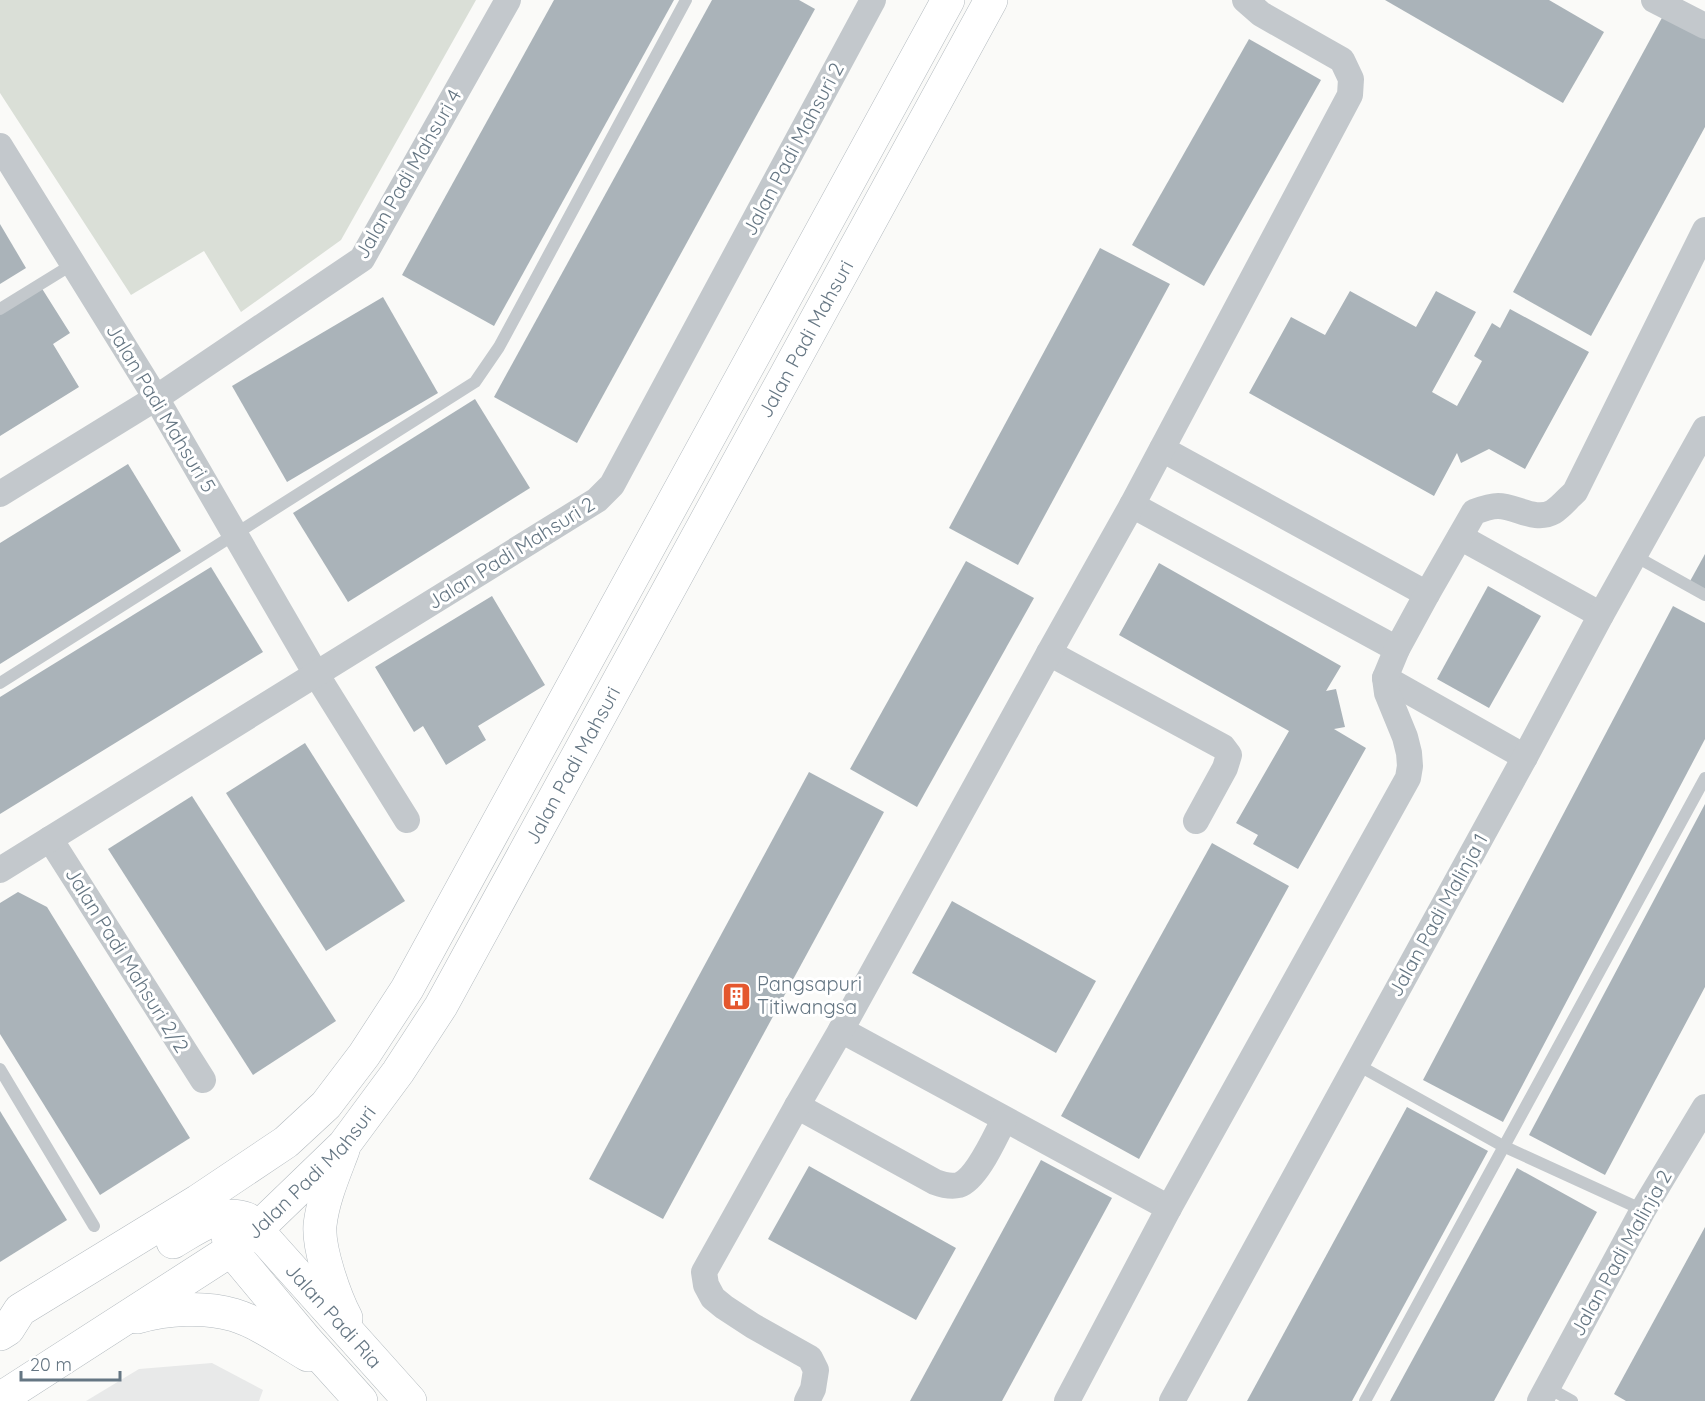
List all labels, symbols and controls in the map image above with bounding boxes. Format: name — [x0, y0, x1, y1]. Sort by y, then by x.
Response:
street label: Jalan Padi Mahsuri 2 — [736, 58, 849, 240]
street label: Jalan Padi Mahsuri 4 — [349, 84, 466, 263]
street label: Jalan Padi Mahsuri — [752, 256, 858, 422]
street label: Jalan Padi Mahsuri 5 — [101, 319, 222, 497]
street label: Jalan Padi Mahsuri 2 — [423, 491, 599, 614]
street label: Jalan Padi Mahsuri — [519, 682, 625, 848]
street label: Jalan Padi Malinja 1 — [1382, 829, 1493, 1001]
street label: Jalan Padi Mahsuri 2/2 — [60, 862, 195, 1057]
place label: Pangsapuri Titiwangsa — [757, 971, 862, 1019]
building icon: Pangsapuri Titiwangsa — [720, 980, 752, 1012]
street label: Jalan Padi Mahsuri — [242, 1100, 381, 1244]
street label: Jalan Padi Malinja 2 — [1564, 1165, 1677, 1340]
street label: Jalan Padi Ria — [280, 1257, 387, 1373]
scale bar — [21, 1344, 120, 1382]
text: 20 m — [30, 1353, 72, 1376]

